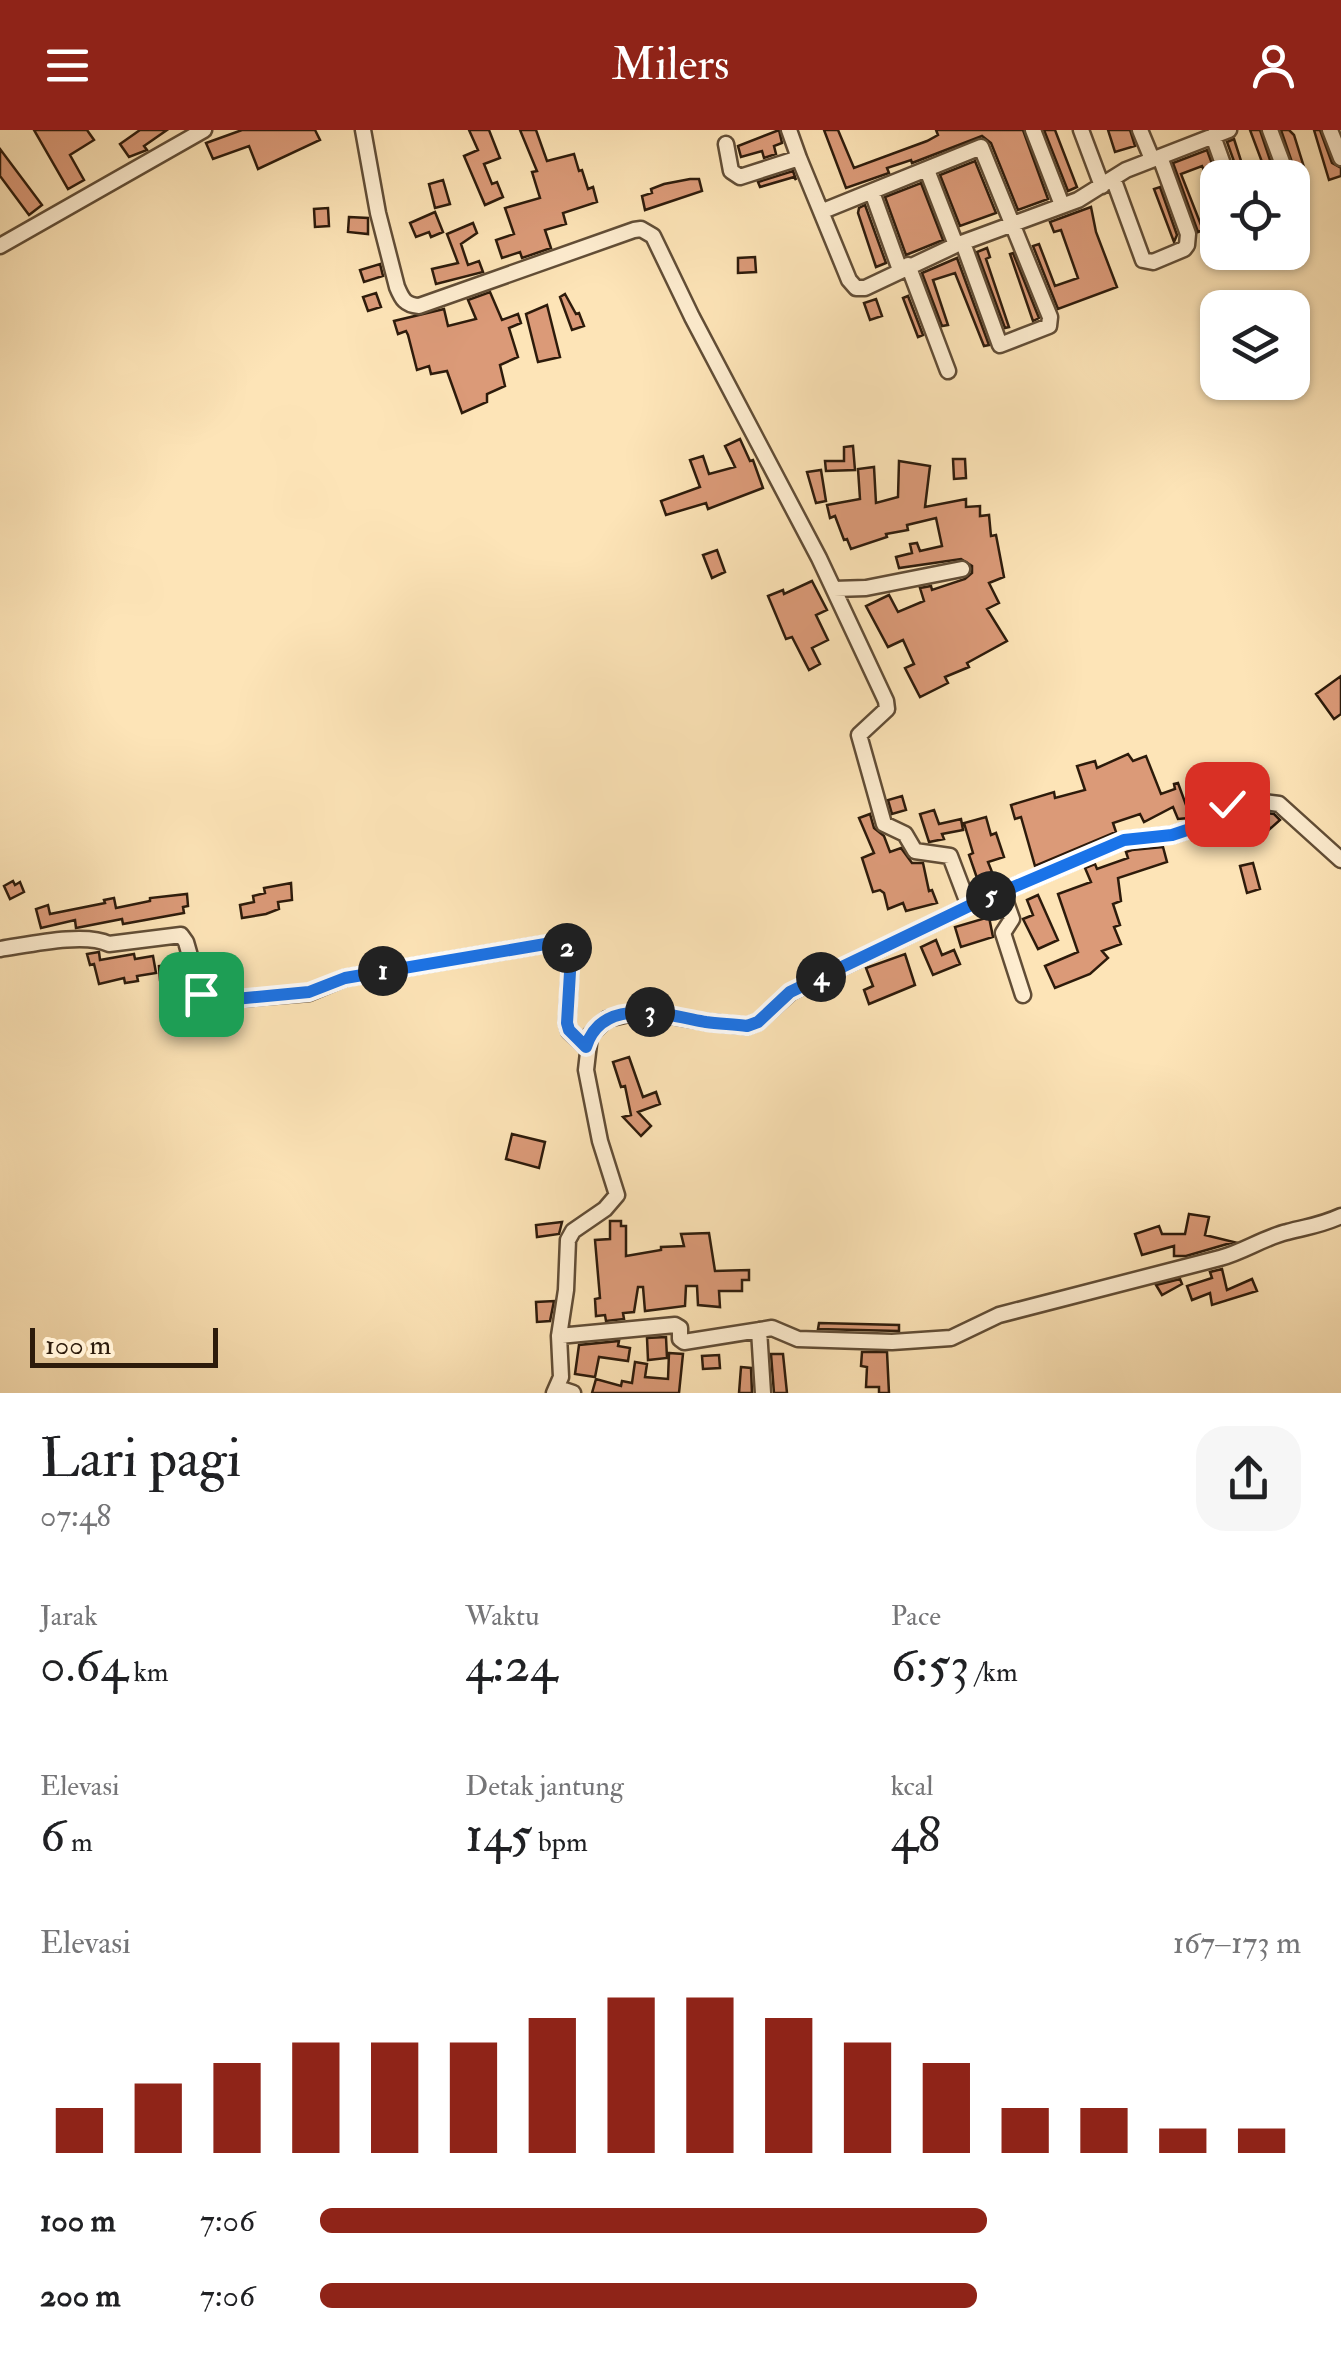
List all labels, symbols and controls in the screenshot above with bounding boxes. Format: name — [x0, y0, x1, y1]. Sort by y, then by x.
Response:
text: Milers — [612, 37, 729, 93]
icon: menu — [40, 38, 95, 93]
icon: person — [1246, 38, 1301, 93]
map controls — [1200, 160, 1310, 400]
button: locate — [1200, 160, 1310, 270]
button: layers — [1200, 290, 1310, 400]
pin — [1185, 762, 1270, 847]
icon: check — [1200, 777, 1255, 832]
pin: 5 — [966, 871, 1016, 921]
text: 5 — [985, 878, 997, 913]
pin: 2 — [542, 923, 592, 973]
text: 2 — [560, 930, 574, 965]
pin: 1 — [358, 946, 408, 996]
pin — [159, 952, 244, 1037]
pin: 4 — [796, 952, 846, 1002]
text: 1 — [378, 953, 388, 988]
text: 4 — [813, 959, 829, 994]
icon: arrive — [174, 967, 229, 1022]
pin: 3 — [625, 987, 675, 1037]
text: 3 — [645, 994, 655, 1029]
scale bar — [30, 1323, 218, 1368]
text: 100 m — [45, 1328, 111, 1363]
text: Lari pagi — [40, 1424, 241, 1493]
button: share — [1196, 1426, 1301, 1531]
text: 07:48 — [40, 1496, 111, 1536]
text: Jarak — [40, 1599, 98, 1634]
text: Waktu — [465, 1599, 540, 1634]
text: Pace — [891, 1599, 941, 1634]
text: 0.64 — [40, 1634, 128, 1697]
text: 4:24 — [465, 1634, 557, 1697]
text: 6:53 — [891, 1634, 969, 1697]
text: km — [128, 1655, 168, 1690]
text: /km — [969, 1655, 1018, 1690]
text: Elevasi — [40, 1769, 119, 1804]
text: Detak jantung — [465, 1769, 624, 1804]
text: kcal — [891, 1769, 934, 1804]
text: 6 — [40, 1804, 65, 1867]
text: 145 — [465, 1804, 532, 1867]
text: 48 — [891, 1804, 941, 1867]
text: m — [65, 1825, 93, 1860]
text: bpm — [532, 1825, 588, 1860]
text: Elevasi — [40, 1923, 131, 1963]
text: 167–173 m — [1173, 1923, 1301, 1963]
text: 100 m — [40, 2201, 116, 2241]
text: 7:06 — [200, 2201, 255, 2241]
text: 200 m — [40, 2276, 121, 2316]
text: 7:06 — [200, 2276, 255, 2316]

